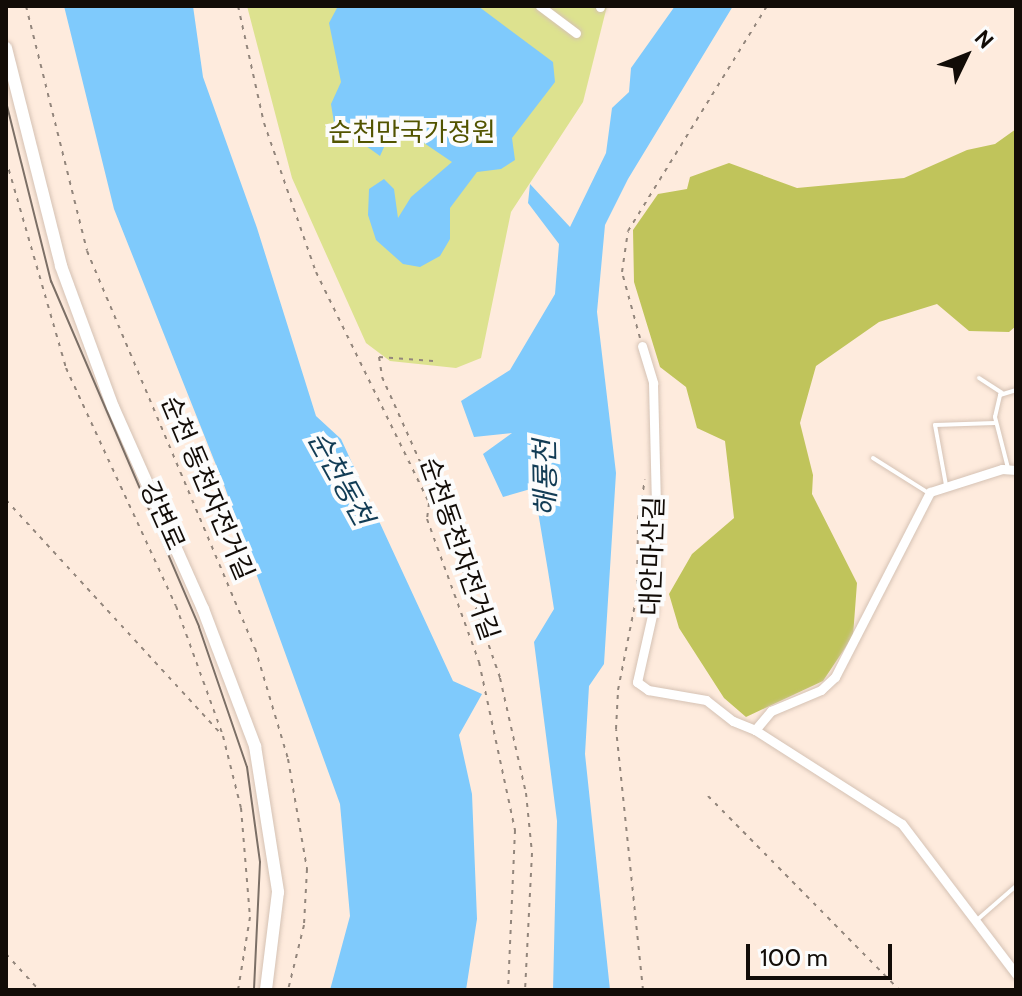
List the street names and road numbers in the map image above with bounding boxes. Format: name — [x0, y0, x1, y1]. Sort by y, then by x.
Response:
street label: 순천 동천자전거길 — [154, 391, 260, 585]
street label: 순천동천자전거길 — [413, 453, 505, 645]
street label: 강변로 — [133, 477, 191, 555]
street label: 대안마산길 — [635, 496, 671, 616]

